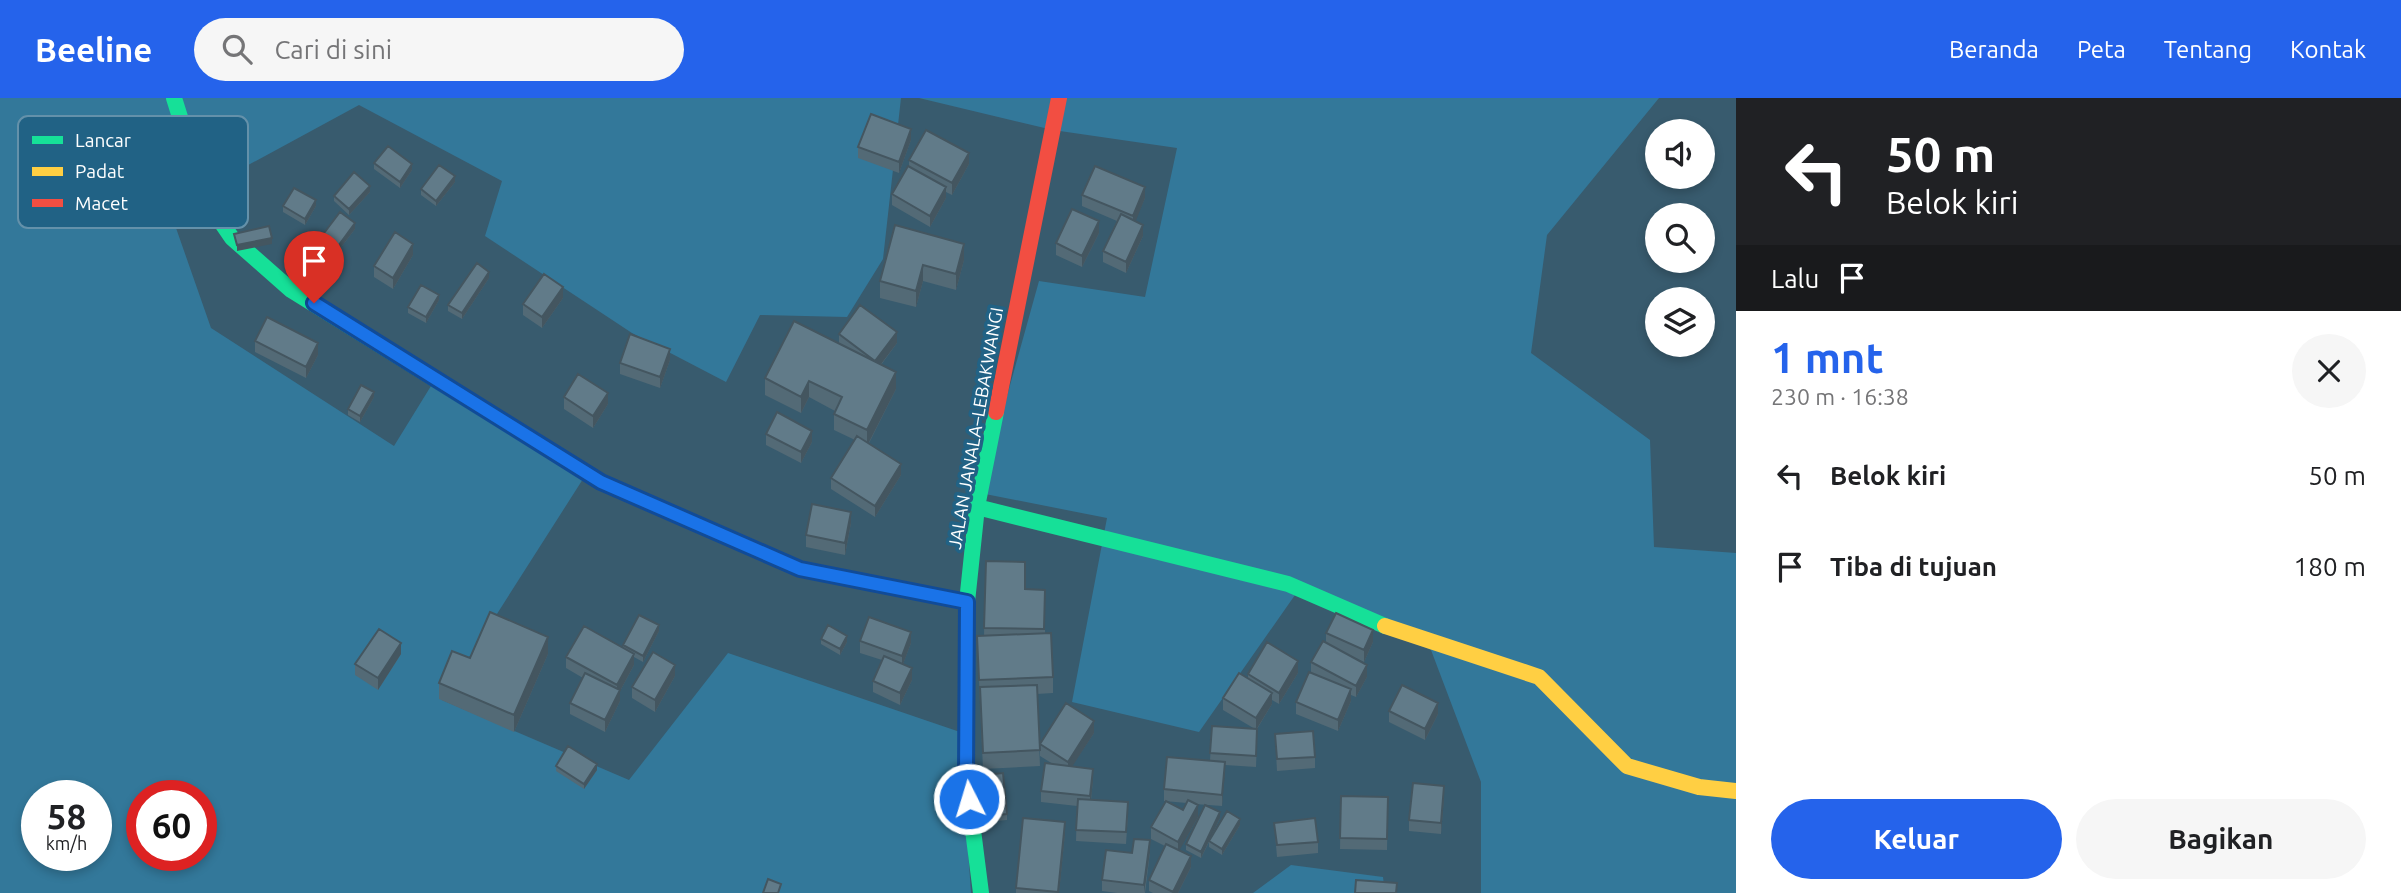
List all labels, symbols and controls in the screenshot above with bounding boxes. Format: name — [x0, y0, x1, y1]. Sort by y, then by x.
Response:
search box — [194, 18, 684, 81]
icon: search — [218, 30, 256, 68]
text: Beeline — [35, 31, 152, 68]
text: Cari di sini — [274, 35, 392, 64]
text: Beranda — [1949, 36, 2039, 63]
text: Peta — [2077, 36, 2126, 63]
text: Tentang — [2164, 36, 2252, 63]
text: Kontak — [2290, 36, 2366, 63]
legend — [18, 116, 248, 228]
map controls — [1645, 119, 1715, 357]
button: sound — [1645, 119, 1715, 189]
icon: left — [1771, 126, 1862, 217]
text: 50 m — [1886, 126, 1995, 181]
text: Lancar — [75, 129, 131, 151]
text: Padat — [75, 160, 125, 182]
text: Belok kiri — [1886, 184, 2018, 220]
text: Macet — [75, 192, 129, 214]
button: search — [1645, 203, 1715, 273]
pin — [284, 231, 344, 303]
icon: arrive — [295, 242, 333, 280]
icon: arrive — [1833, 259, 1871, 297]
text: Lalu — [1771, 264, 1819, 293]
button: layers — [1645, 287, 1715, 357]
street label: JALAN JANALA–LEBAKWANGI — [944, 305, 1006, 551]
text: 1 mnt — [1771, 334, 1884, 381]
button: close — [2292, 334, 2366, 408]
text: 230 m · 16:38 — [1771, 384, 1909, 409]
icon: left — [1771, 457, 1809, 495]
text: Belok kiri — [1830, 461, 1946, 490]
text: 50 m — [2308, 461, 2366, 490]
icon: arrive — [1771, 548, 1809, 586]
text: Tiba di tujuan — [1830, 552, 1997, 581]
text: 180 m — [2294, 552, 2366, 581]
position arrow — [932, 762, 1006, 836]
speed limit sign: 60 — [126, 780, 217, 871]
text: 58 — [47, 796, 86, 836]
button: Keluar — [1771, 799, 2062, 879]
button: Bagikan — [2076, 799, 2366, 879]
text: km/h — [46, 833, 87, 853]

